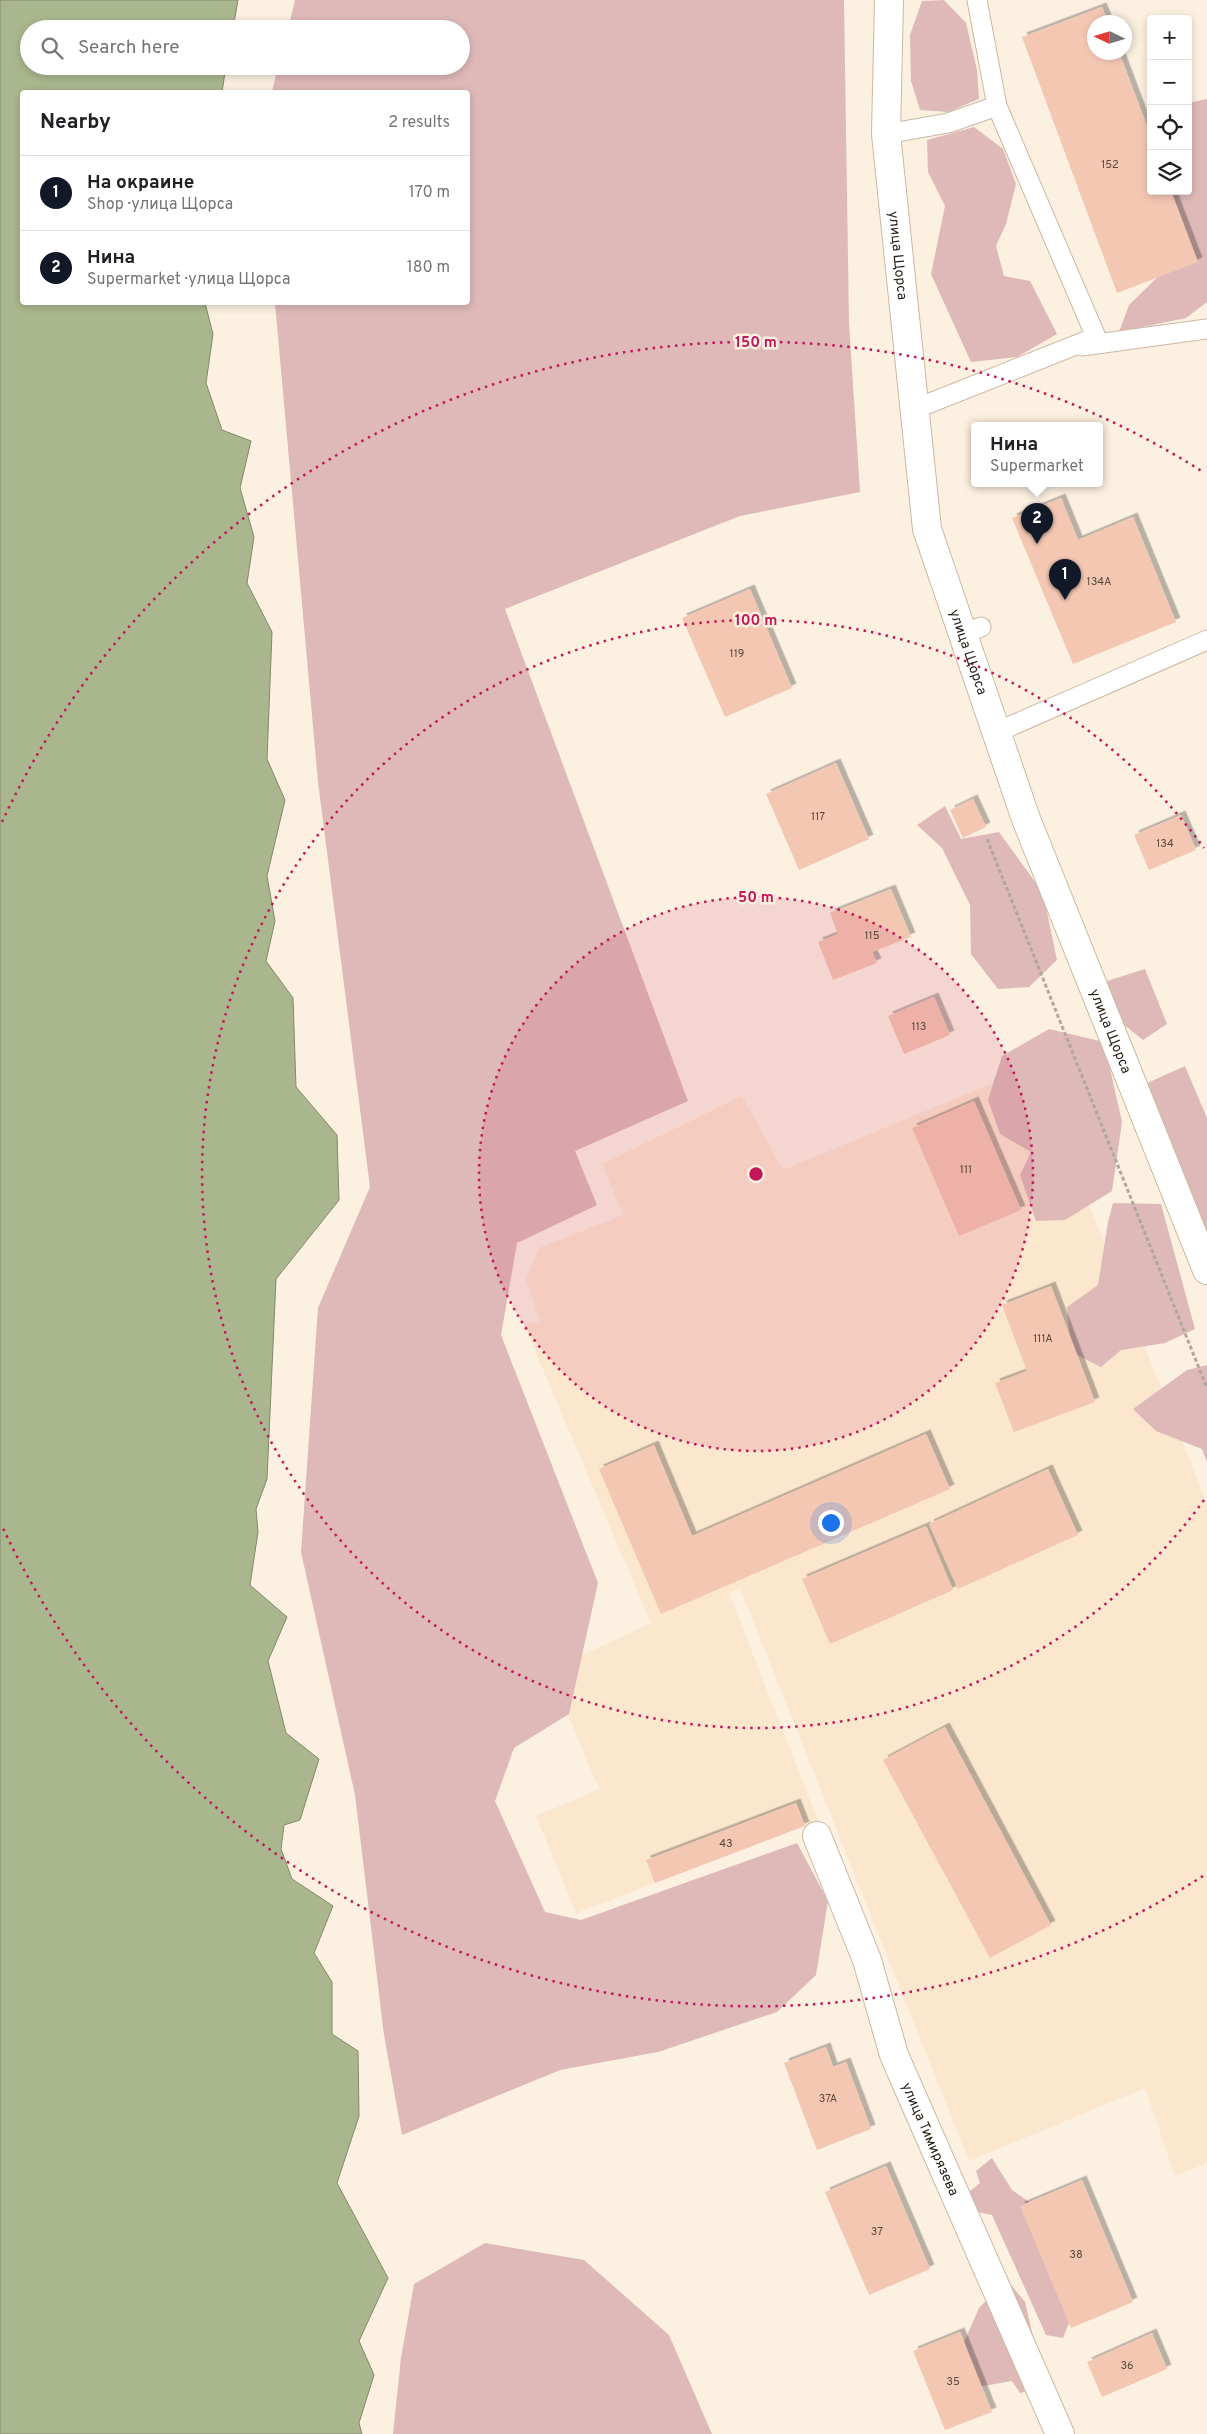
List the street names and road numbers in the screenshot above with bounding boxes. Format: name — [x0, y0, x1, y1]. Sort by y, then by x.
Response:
street label: улица Щорса — [884, 210, 910, 301]
street label: улица Щорса — [945, 607, 990, 697]
street label: улица Щорса — [1085, 987, 1134, 1076]
street label: улица Тимирязева — [897, 2080, 962, 2199]

